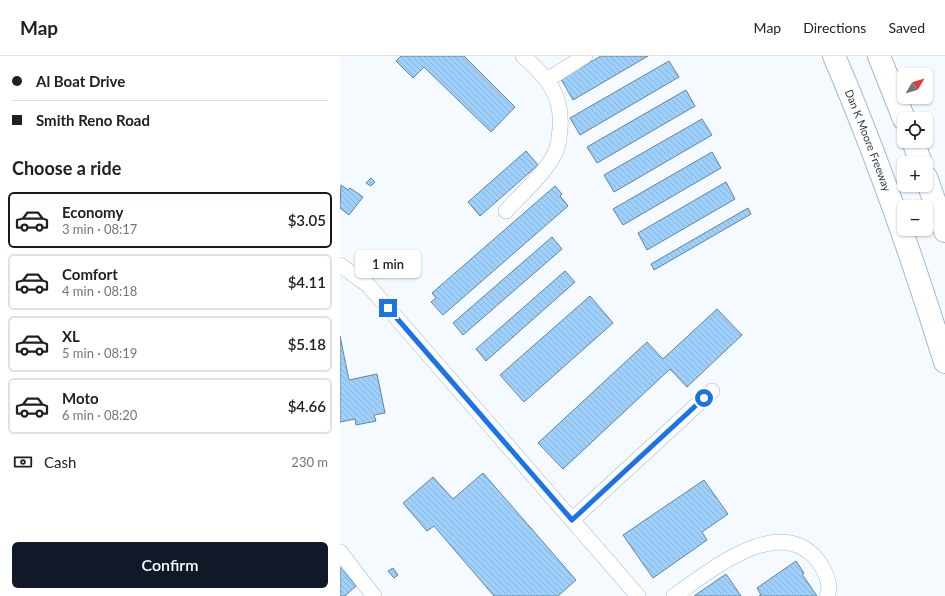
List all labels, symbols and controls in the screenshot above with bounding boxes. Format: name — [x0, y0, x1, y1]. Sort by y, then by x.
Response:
text: Map — [20, 16, 58, 39]
text: Map — [754, 19, 781, 36]
text: Directions — [803, 19, 866, 36]
text: Saved — [888, 19, 925, 36]
north arrow — [897, 68, 933, 104]
map controls — [897, 68, 933, 236]
text: Al Boat Drive — [36, 72, 125, 90]
street label: Dan K Moore Freeway — [843, 87, 894, 193]
text: Smith Reno Road — [36, 111, 150, 129]
button: locate — [897, 112, 933, 148]
button: + — [897, 156, 933, 192]
text: Choose a ride — [12, 157, 121, 179]
button: − — [897, 200, 933, 236]
icon: car — [14, 202, 50, 238]
text: Economy — [62, 203, 123, 221]
text: $3.05 — [288, 211, 326, 229]
text: 3 min · 08:17 — [62, 221, 137, 237]
callout: 1 min — [355, 250, 421, 278]
text: 1 min — [372, 256, 404, 272]
icon: car — [14, 264, 50, 300]
text: Comfort — [62, 265, 118, 283]
text: $4.11 — [288, 273, 326, 291]
text: 4 min · 08:18 — [62, 283, 137, 299]
route end — [379, 299, 397, 317]
icon: car — [14, 326, 50, 362]
text: XL — [62, 327, 80, 345]
text: $5.18 — [288, 335, 326, 353]
text: 5 min · 08:19 — [62, 345, 137, 361]
icon: car — [14, 388, 50, 424]
text: Moto — [62, 389, 99, 407]
route start — [695, 389, 713, 407]
text: $4.66 — [288, 397, 326, 415]
text: 6 min · 08:20 — [62, 407, 137, 423]
icon: cash — [12, 451, 34, 473]
text: Cash — [44, 453, 76, 471]
text: 230 m — [291, 454, 328, 470]
button: Confirm — [12, 542, 328, 588]

